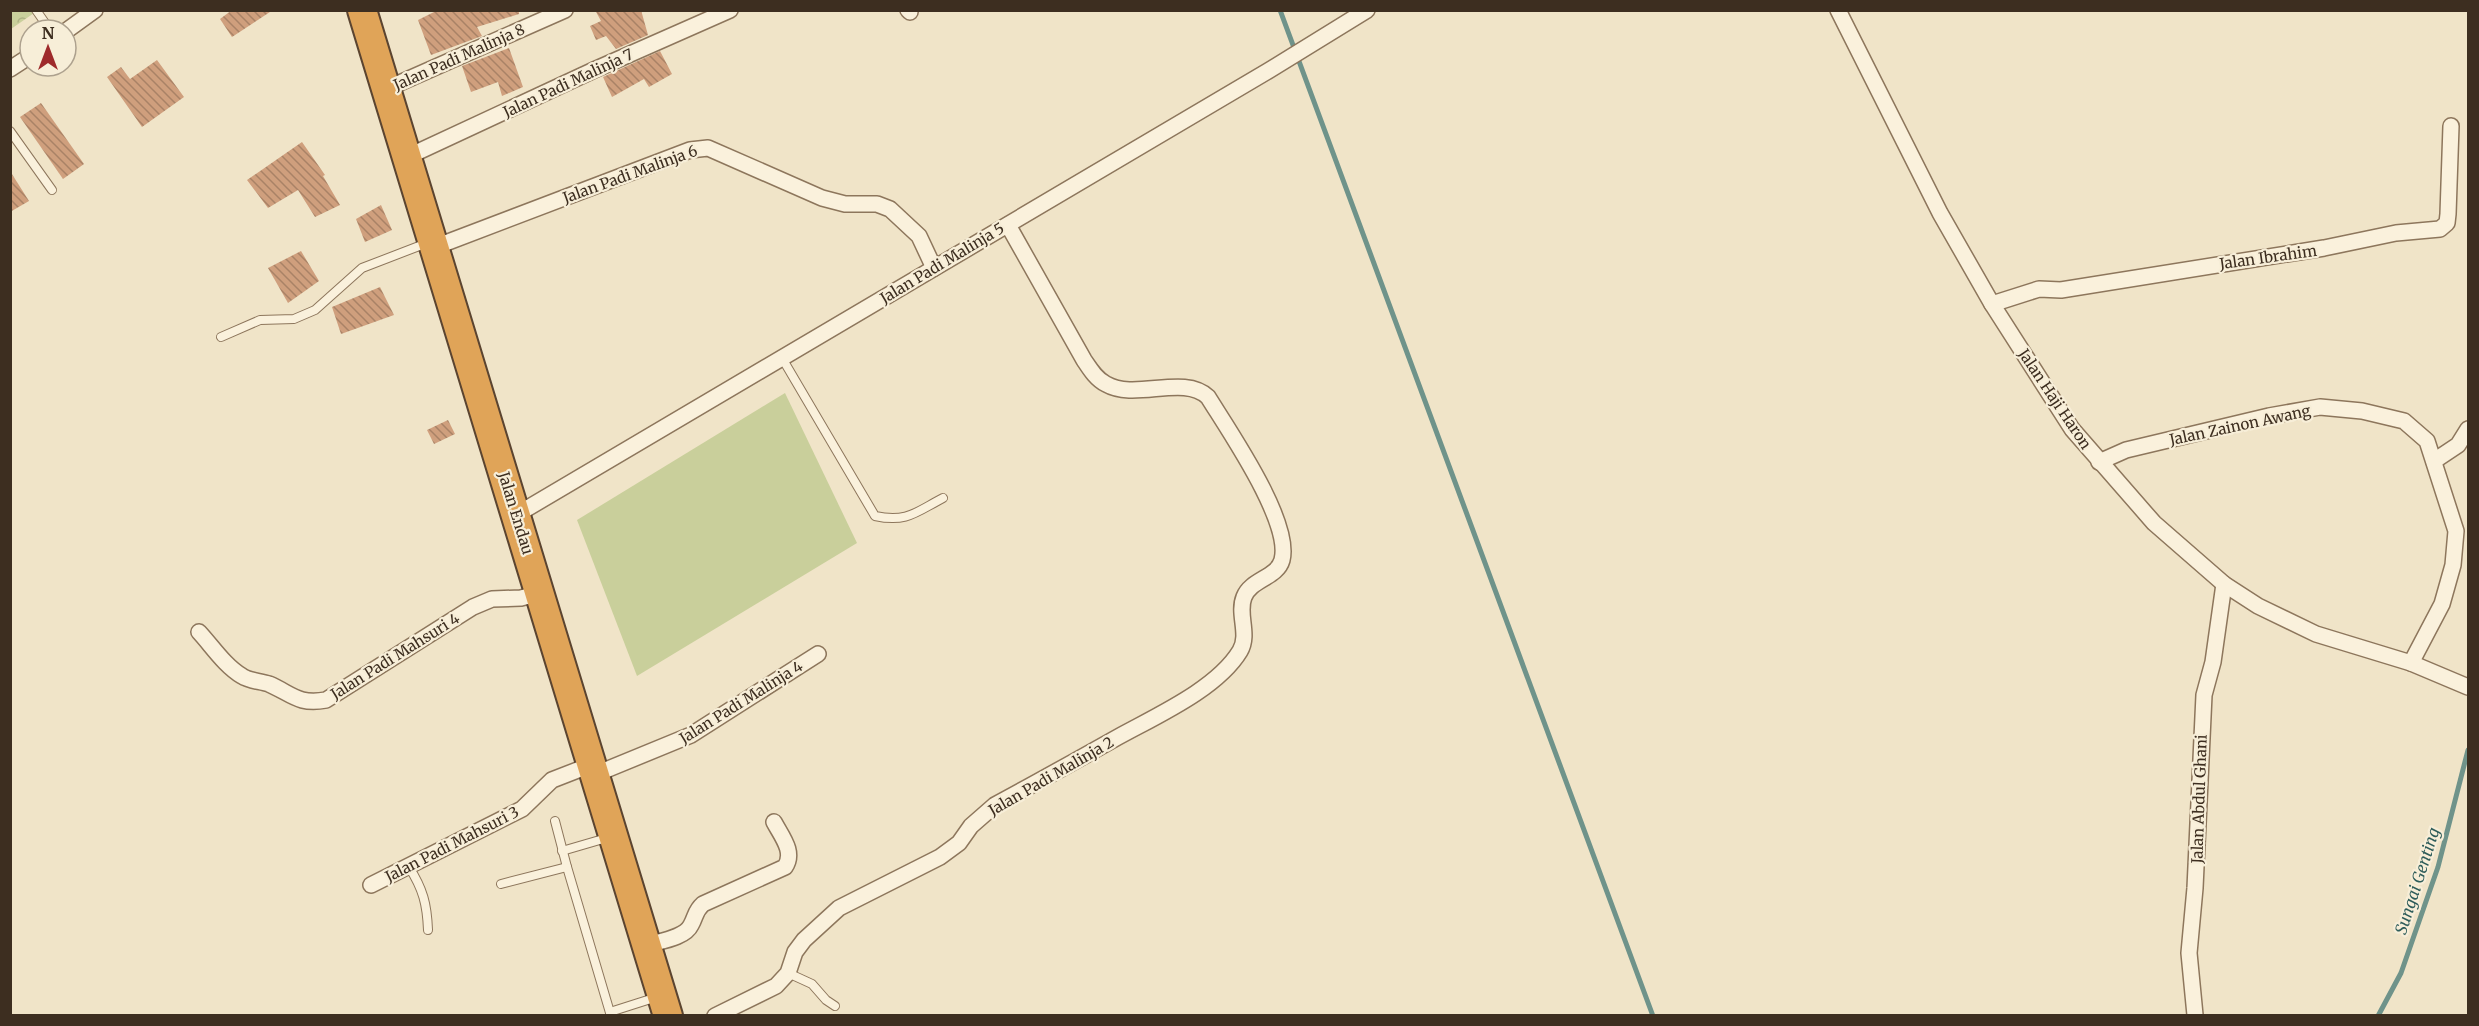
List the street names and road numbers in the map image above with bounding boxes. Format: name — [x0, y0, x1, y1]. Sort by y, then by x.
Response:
street label: Jalan Padi Malinja 8 — [390, 19, 528, 95]
street label: Jalan Padi Malinja 7 — [499, 44, 636, 122]
street label: Jalan Padi Malinja 6 — [559, 141, 700, 208]
street label: Jalan Padi Malinja 5 — [876, 218, 1008, 308]
street label: Jalan Ibrahim — [2217, 241, 2318, 273]
street label: Jalan Haji Haron — [2014, 344, 2096, 453]
street label: Jalan Zainon Awang — [2167, 401, 2312, 449]
street label: Jalan Endau — [494, 468, 538, 557]
street label: Jalan Padi Mahsuri 4 — [326, 609, 463, 704]
street label: Jalan Padi Malinja 4 — [675, 656, 806, 748]
street label: Jalan Padi Malinja 2 — [984, 732, 1117, 820]
street label: Jalan Abdul Ghani — [2187, 734, 2211, 865]
street label: Jalan Padi Mahsuri 3 — [381, 802, 522, 886]

